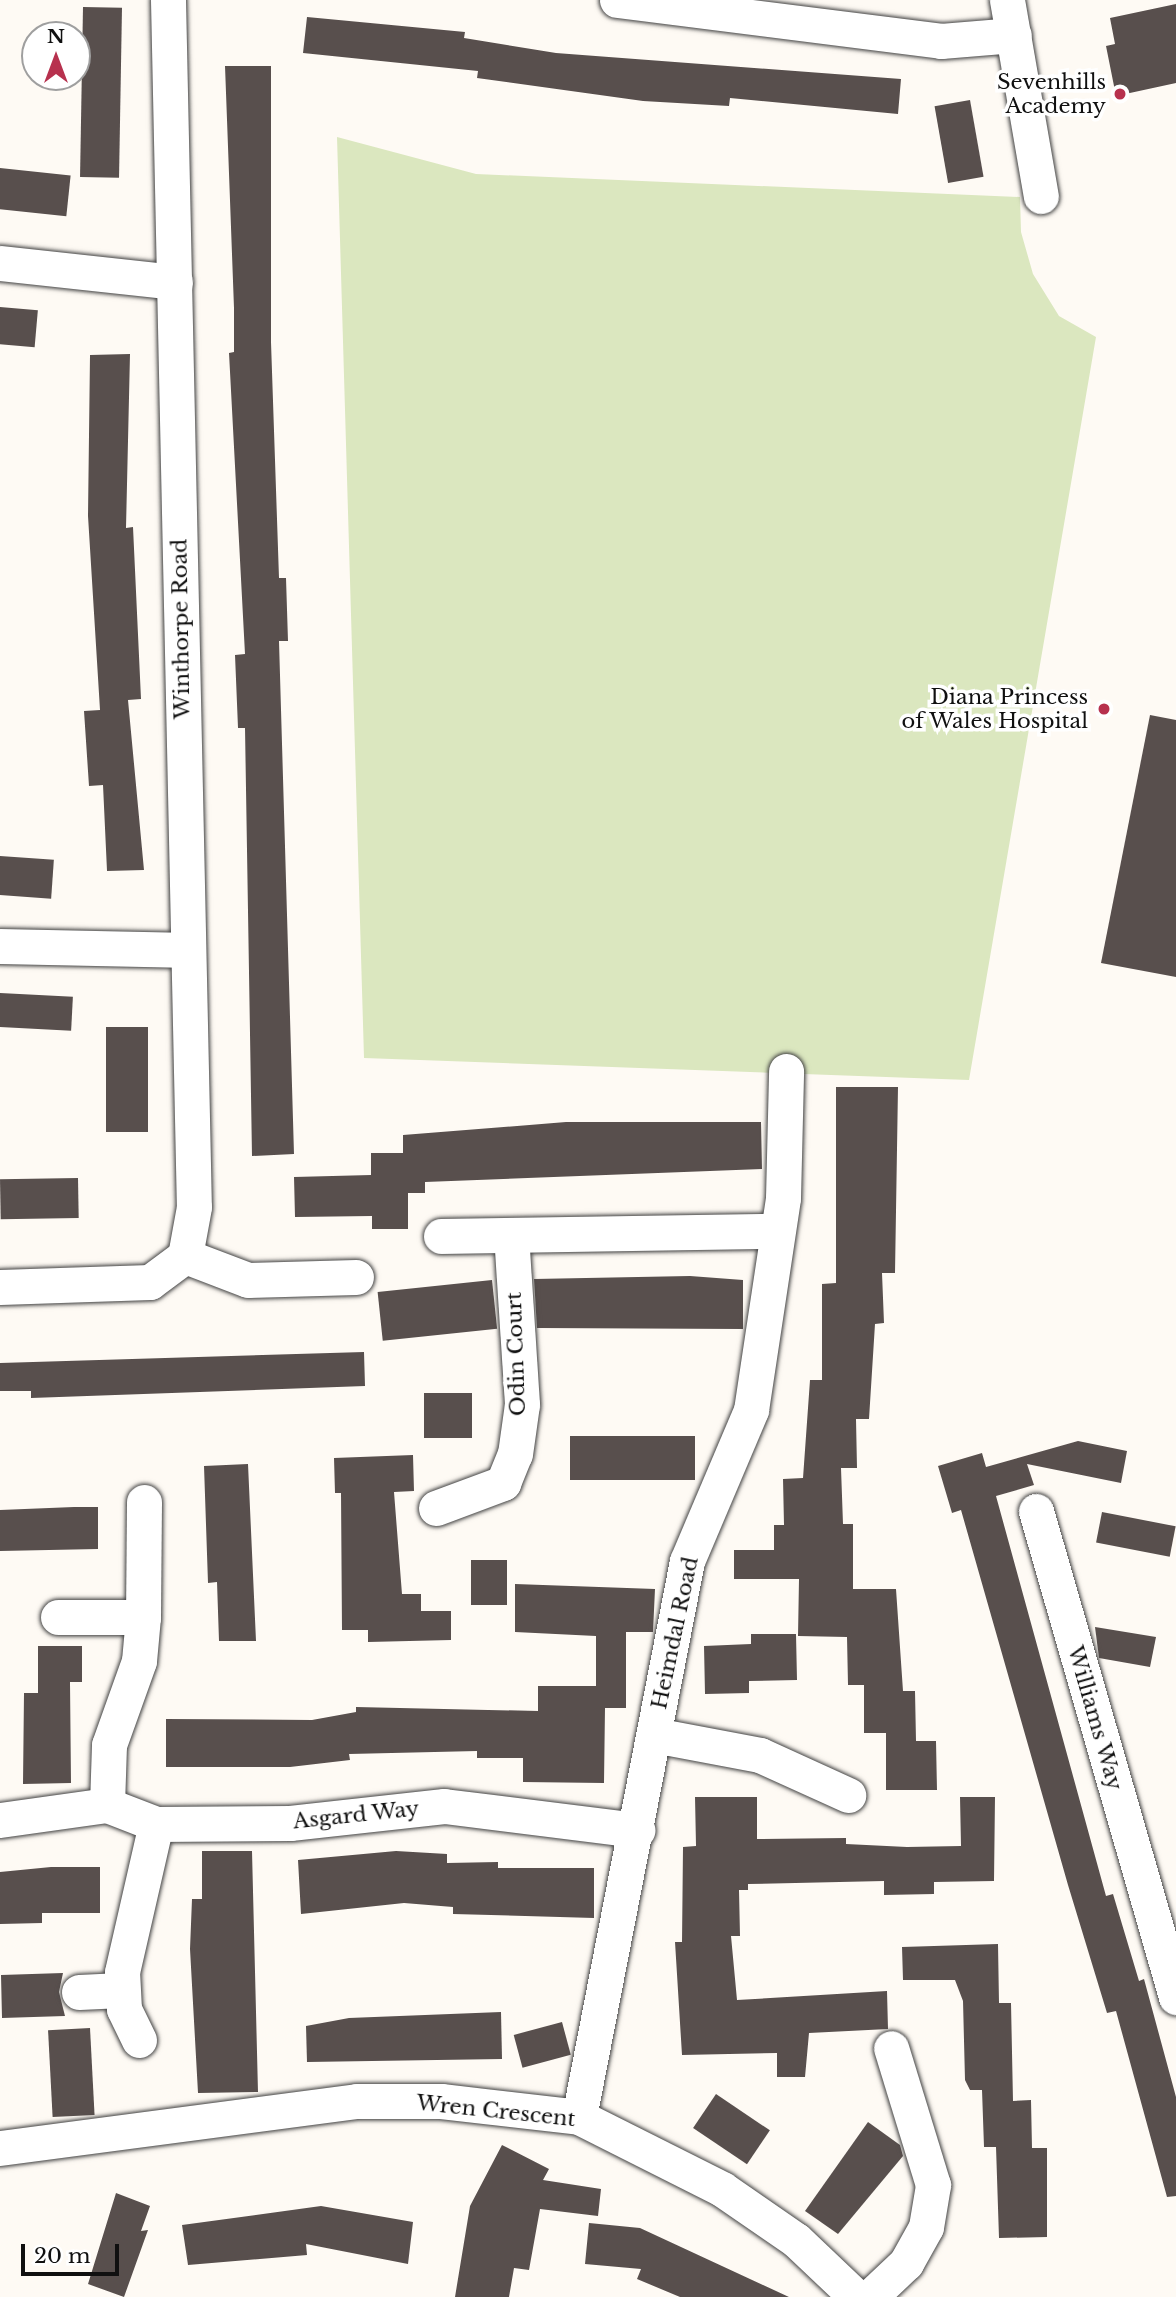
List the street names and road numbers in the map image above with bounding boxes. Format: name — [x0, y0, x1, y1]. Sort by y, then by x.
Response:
street label: Winthorpe Road — [167, 539, 195, 719]
street label: Odin Court — [501, 1291, 531, 1417]
street label: Heimdal Road — [647, 1554, 703, 1712]
street label: Williams Way — [1062, 1643, 1128, 1793]
street label: Asgard Way — [291, 1796, 421, 1834]
street label: Wren Crescent — [415, 2090, 577, 2132]

